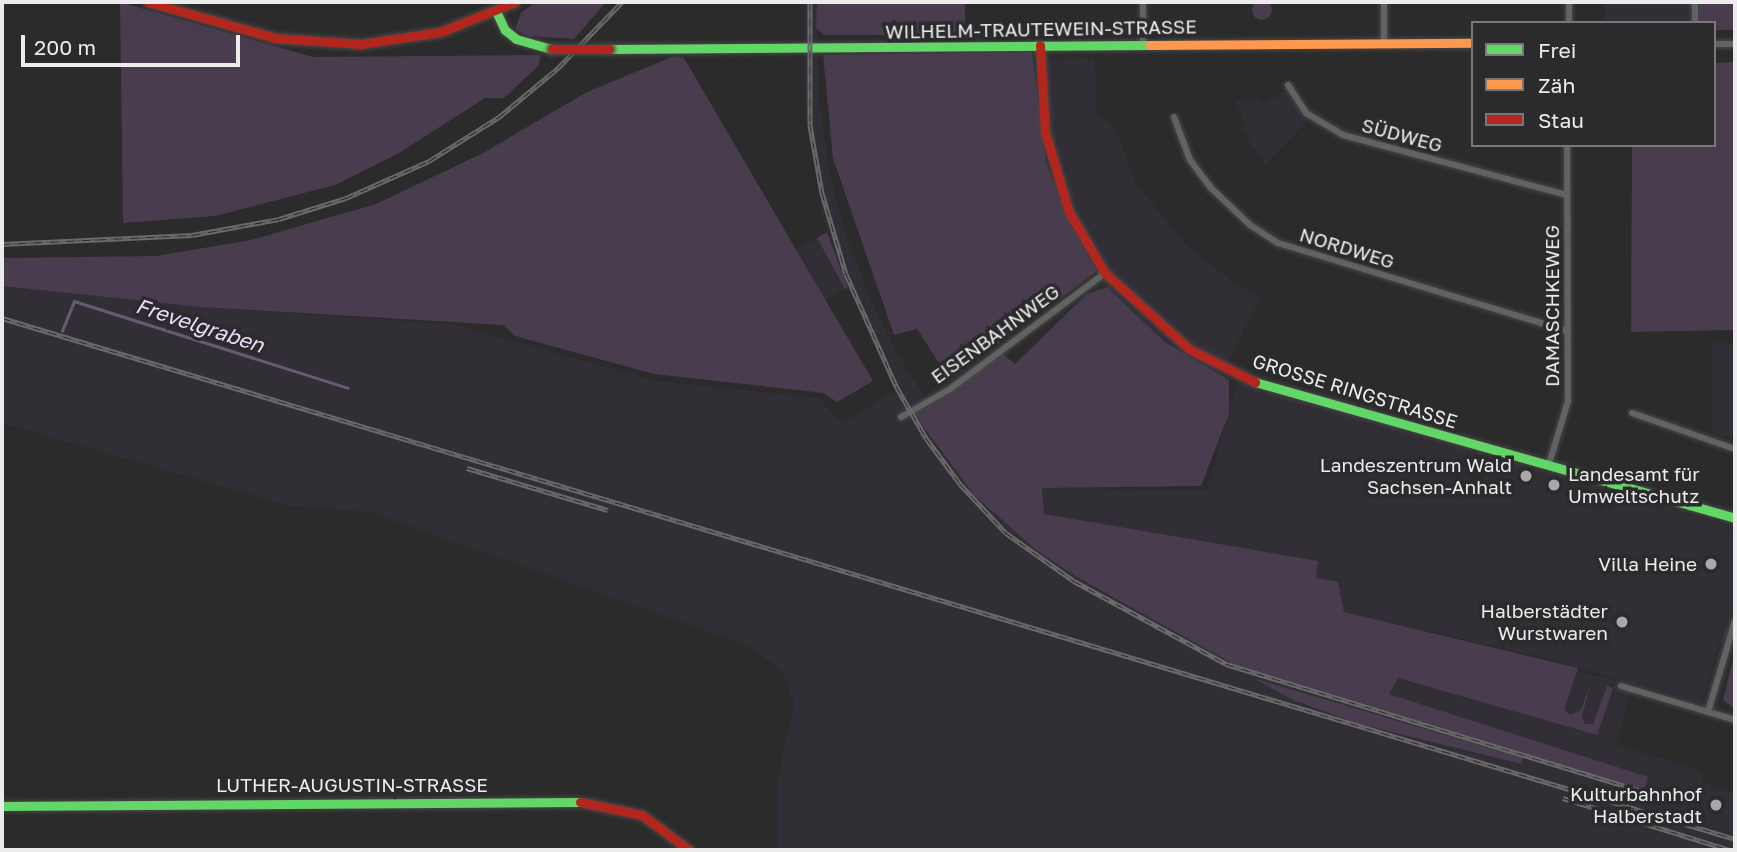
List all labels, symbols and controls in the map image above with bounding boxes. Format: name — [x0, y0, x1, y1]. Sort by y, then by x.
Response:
street label: WILHELM-TRAUTEWEIN-STRASSE — [885, 15, 1197, 43]
scale bar — [24, 21, 243, 65]
legend — [1471, 21, 1716, 147]
text: 200 m — [34, 34, 96, 60]
text: Frei — [1538, 37, 1576, 63]
text: Zäh — [1538, 72, 1575, 98]
text: Stau — [1538, 107, 1584, 133]
street label: SÜDWEG — [1359, 113, 1445, 157]
street label: NORDWEG — [1297, 223, 1397, 273]
street label: DAMASCHKEWEG — [1541, 225, 1563, 387]
street label: EISENBAHNWEG — [926, 280, 1064, 388]
water label: Frevelgraben — [133, 292, 267, 358]
street label: GROSSE RINGSTRASSE — [1250, 349, 1460, 433]
place label: Landeszentrum Wald Sachsen-Anhalt — [1320, 454, 1512, 498]
place label: Landesamt für Umweltschutz — [1568, 463, 1700, 507]
marker: Landeszentrum Wald Sachsen-Anhalt — [1518, 468, 1534, 484]
marker: Landesamt für Umweltschutz — [1546, 477, 1562, 493]
place label: Villa Heine — [1598, 553, 1697, 575]
marker: Villa Heine — [1703, 556, 1719, 572]
place label: Halberstädter Wurstwaren — [1481, 600, 1608, 644]
marker: Halberstädter Wurstwaren — [1614, 614, 1630, 630]
street label: LUTHER-AUGUSTIN-STRASSE — [216, 774, 488, 796]
place label: Kulturbahnhof Halberstadt — [1570, 783, 1702, 827]
marker: Kulturbahnhof Halberstadt — [1708, 797, 1724, 813]

